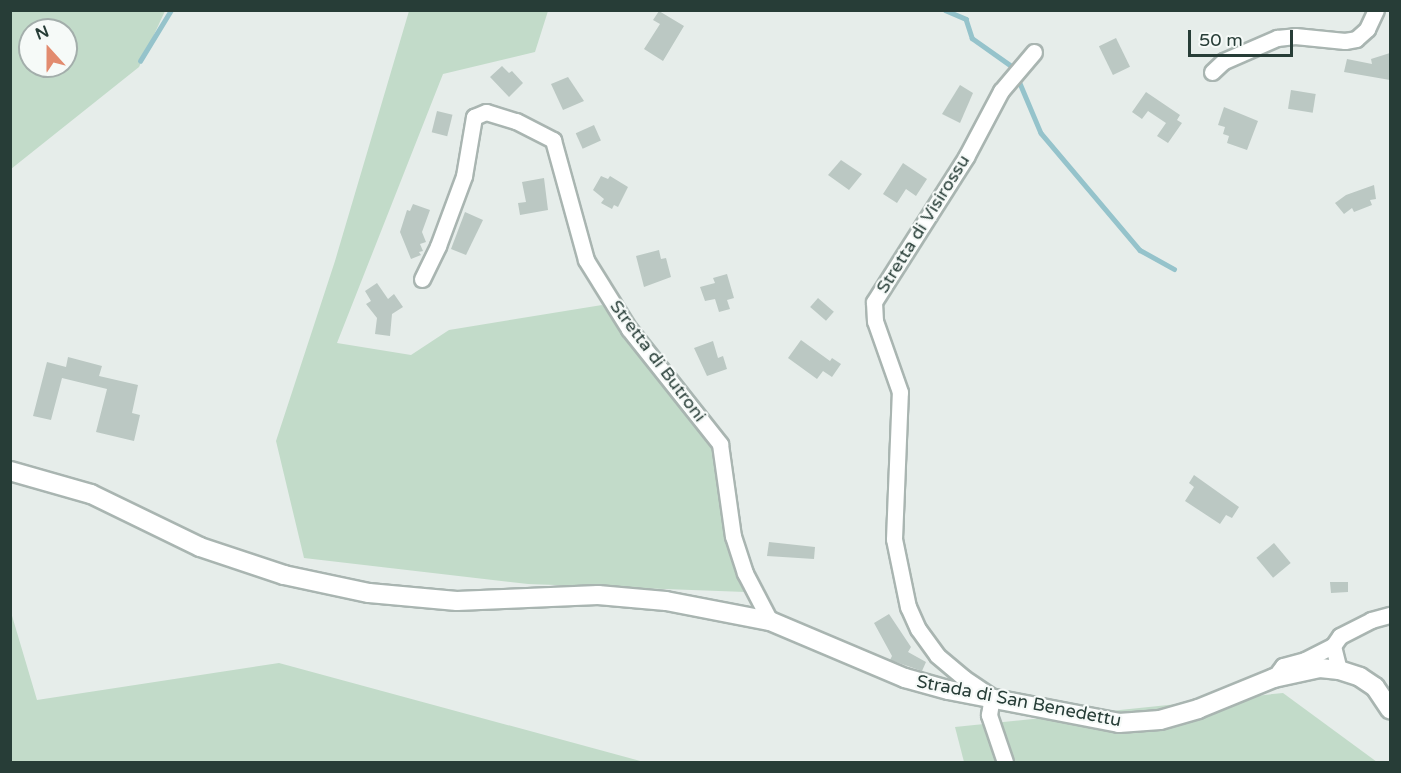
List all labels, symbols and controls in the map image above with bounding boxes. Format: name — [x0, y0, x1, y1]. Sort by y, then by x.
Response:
north arrow — [18, 18, 78, 78]
scale bar — [1191, 18, 1296, 56]
text: N — [33, 21, 52, 45]
text: 50 m — [1199, 29, 1243, 51]
street label: Stretta di Visirossu — [872, 151, 974, 297]
street label: Stretta di Butroni — [605, 296, 711, 426]
street label: Strada di San Benedettu — [915, 671, 1123, 731]

